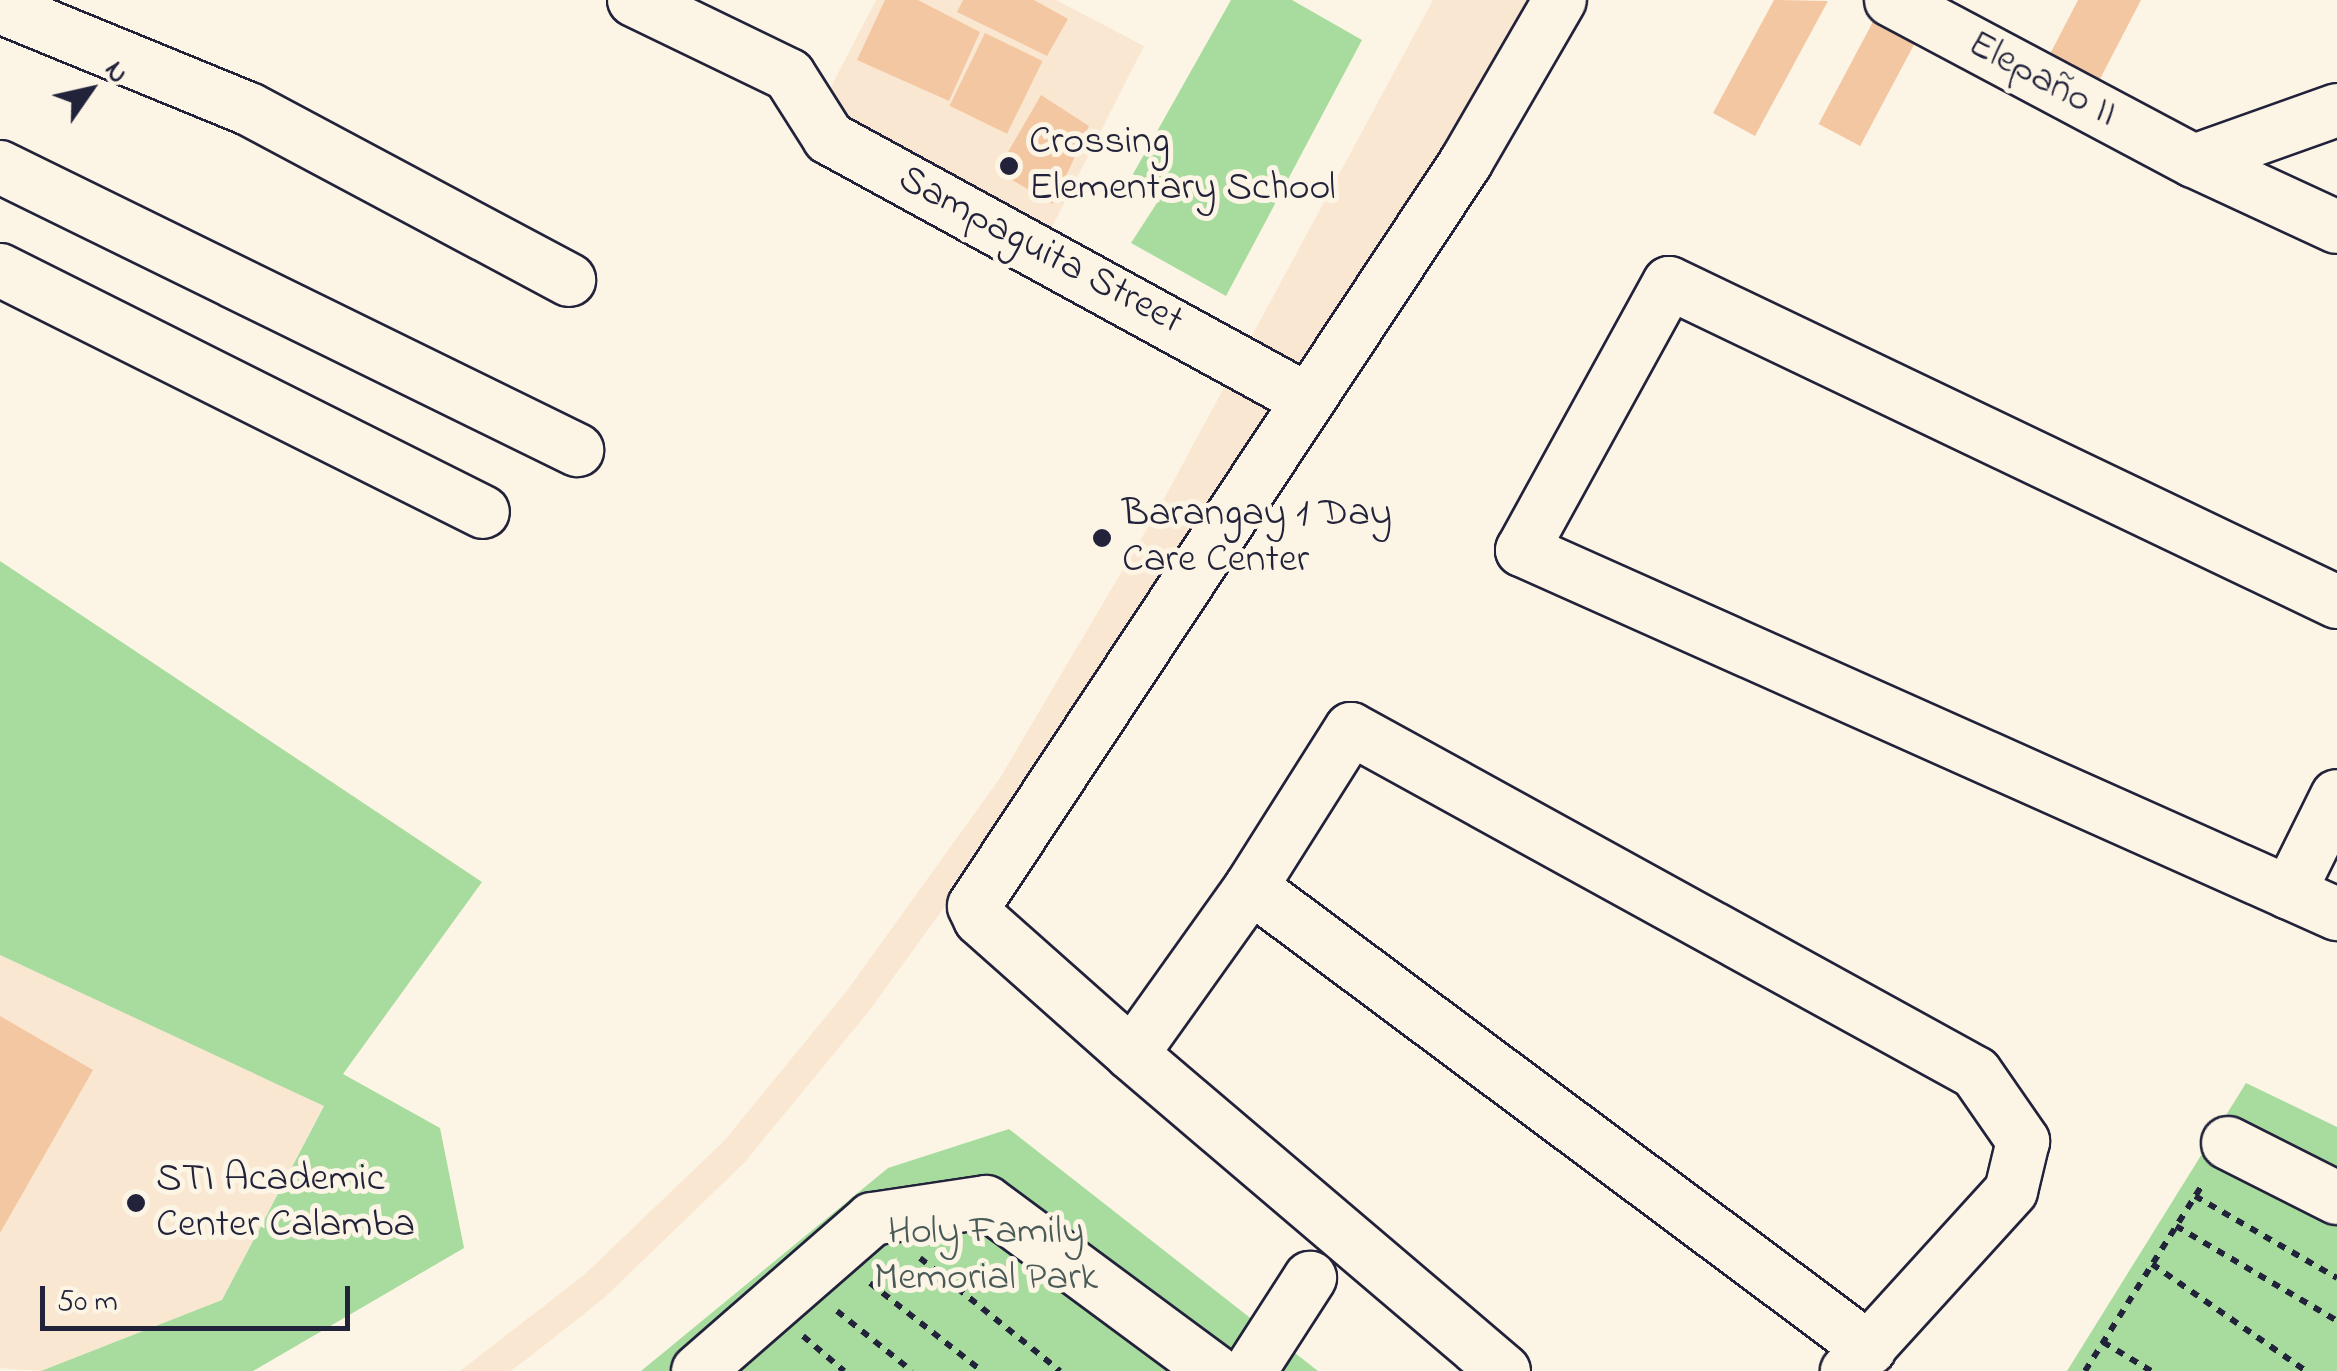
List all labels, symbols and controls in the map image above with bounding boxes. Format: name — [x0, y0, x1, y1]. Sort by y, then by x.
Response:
street label: Elepaño II — [1959, 21, 2125, 139]
north arrow — [40, 40, 140, 140]
text: N — [93, 54, 138, 92]
place label: Crossing Elementary School — [1029, 119, 1336, 213]
marker: Crossing Elementary School — [998, 155, 1020, 177]
street label: Sampaguita Street — [889, 156, 1191, 346]
place label: Barangay 1 Day Care Center — [1122, 491, 1392, 585]
marker: Barangay 1 Day Care Center — [1091, 527, 1113, 549]
place label: STI Academic Center Calamba — [156, 1156, 415, 1250]
marker: STI Academic Center Calamba — [125, 1192, 147, 1214]
park label: Holy Family Memorial Park — [874, 1209, 1098, 1303]
scale bar — [45, 1266, 355, 1328]
text: 50 m — [57, 1281, 118, 1325]

